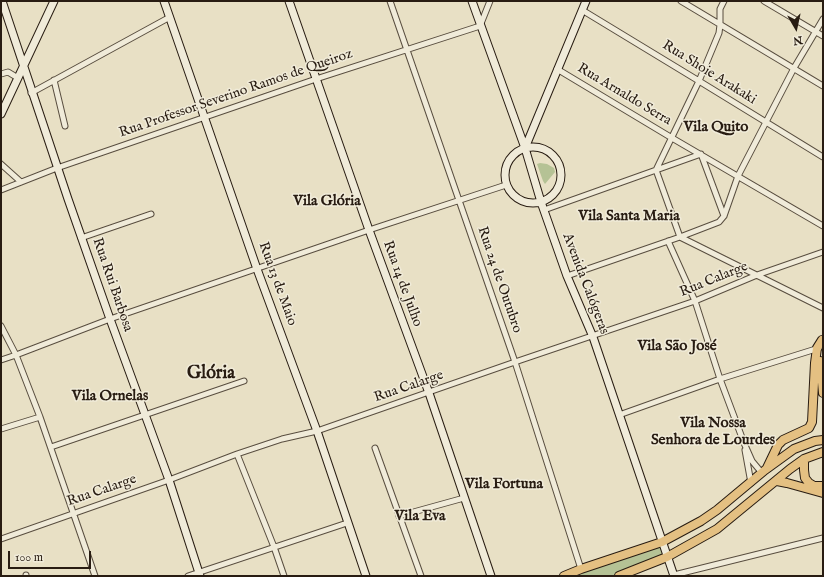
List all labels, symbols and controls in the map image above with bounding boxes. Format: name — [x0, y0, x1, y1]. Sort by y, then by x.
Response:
north arrow — [776, 8, 816, 48]
text: N — [792, 32, 804, 48]
street label: Rua Shoie Arakaki — [659, 37, 759, 109]
street label: Rua Professor Severino Ramos de Queiroz — [117, 46, 355, 142]
street label: Rua Arnaldo Serra — [574, 60, 674, 130]
district label: Vila Quito — [684, 119, 748, 137]
district label: Vila Glória — [293, 193, 361, 211]
district label: Vila Santa Maria — [578, 208, 680, 226]
street label: Rua 24 de Outubro — [473, 225, 525, 335]
street label: Avenida Calógeras — [558, 231, 612, 337]
street label: Rua Rui Barbosa — [88, 236, 136, 334]
street label: Rua 14 de Julho — [379, 239, 425, 329]
street label: Rua 13 de Maio — [254, 240, 300, 328]
street label: Rua Calarge — [677, 259, 751, 301]
district label: Vila São José — [637, 338, 717, 356]
district label: Glória — [187, 363, 235, 385]
street label: Rua Calarge — [372, 367, 446, 407]
district label: Vila Ornelas — [72, 388, 148, 406]
district label: Vila Nossa Senhora de Lourdes — [651, 415, 775, 450]
street label: Rua Calarge — [65, 471, 139, 511]
district label: Vila Fortuna — [465, 476, 543, 494]
district label: Vila Eva — [394, 508, 446, 526]
scale bar — [10, 543, 93, 569]
text: 100 m — [15, 550, 43, 565]

